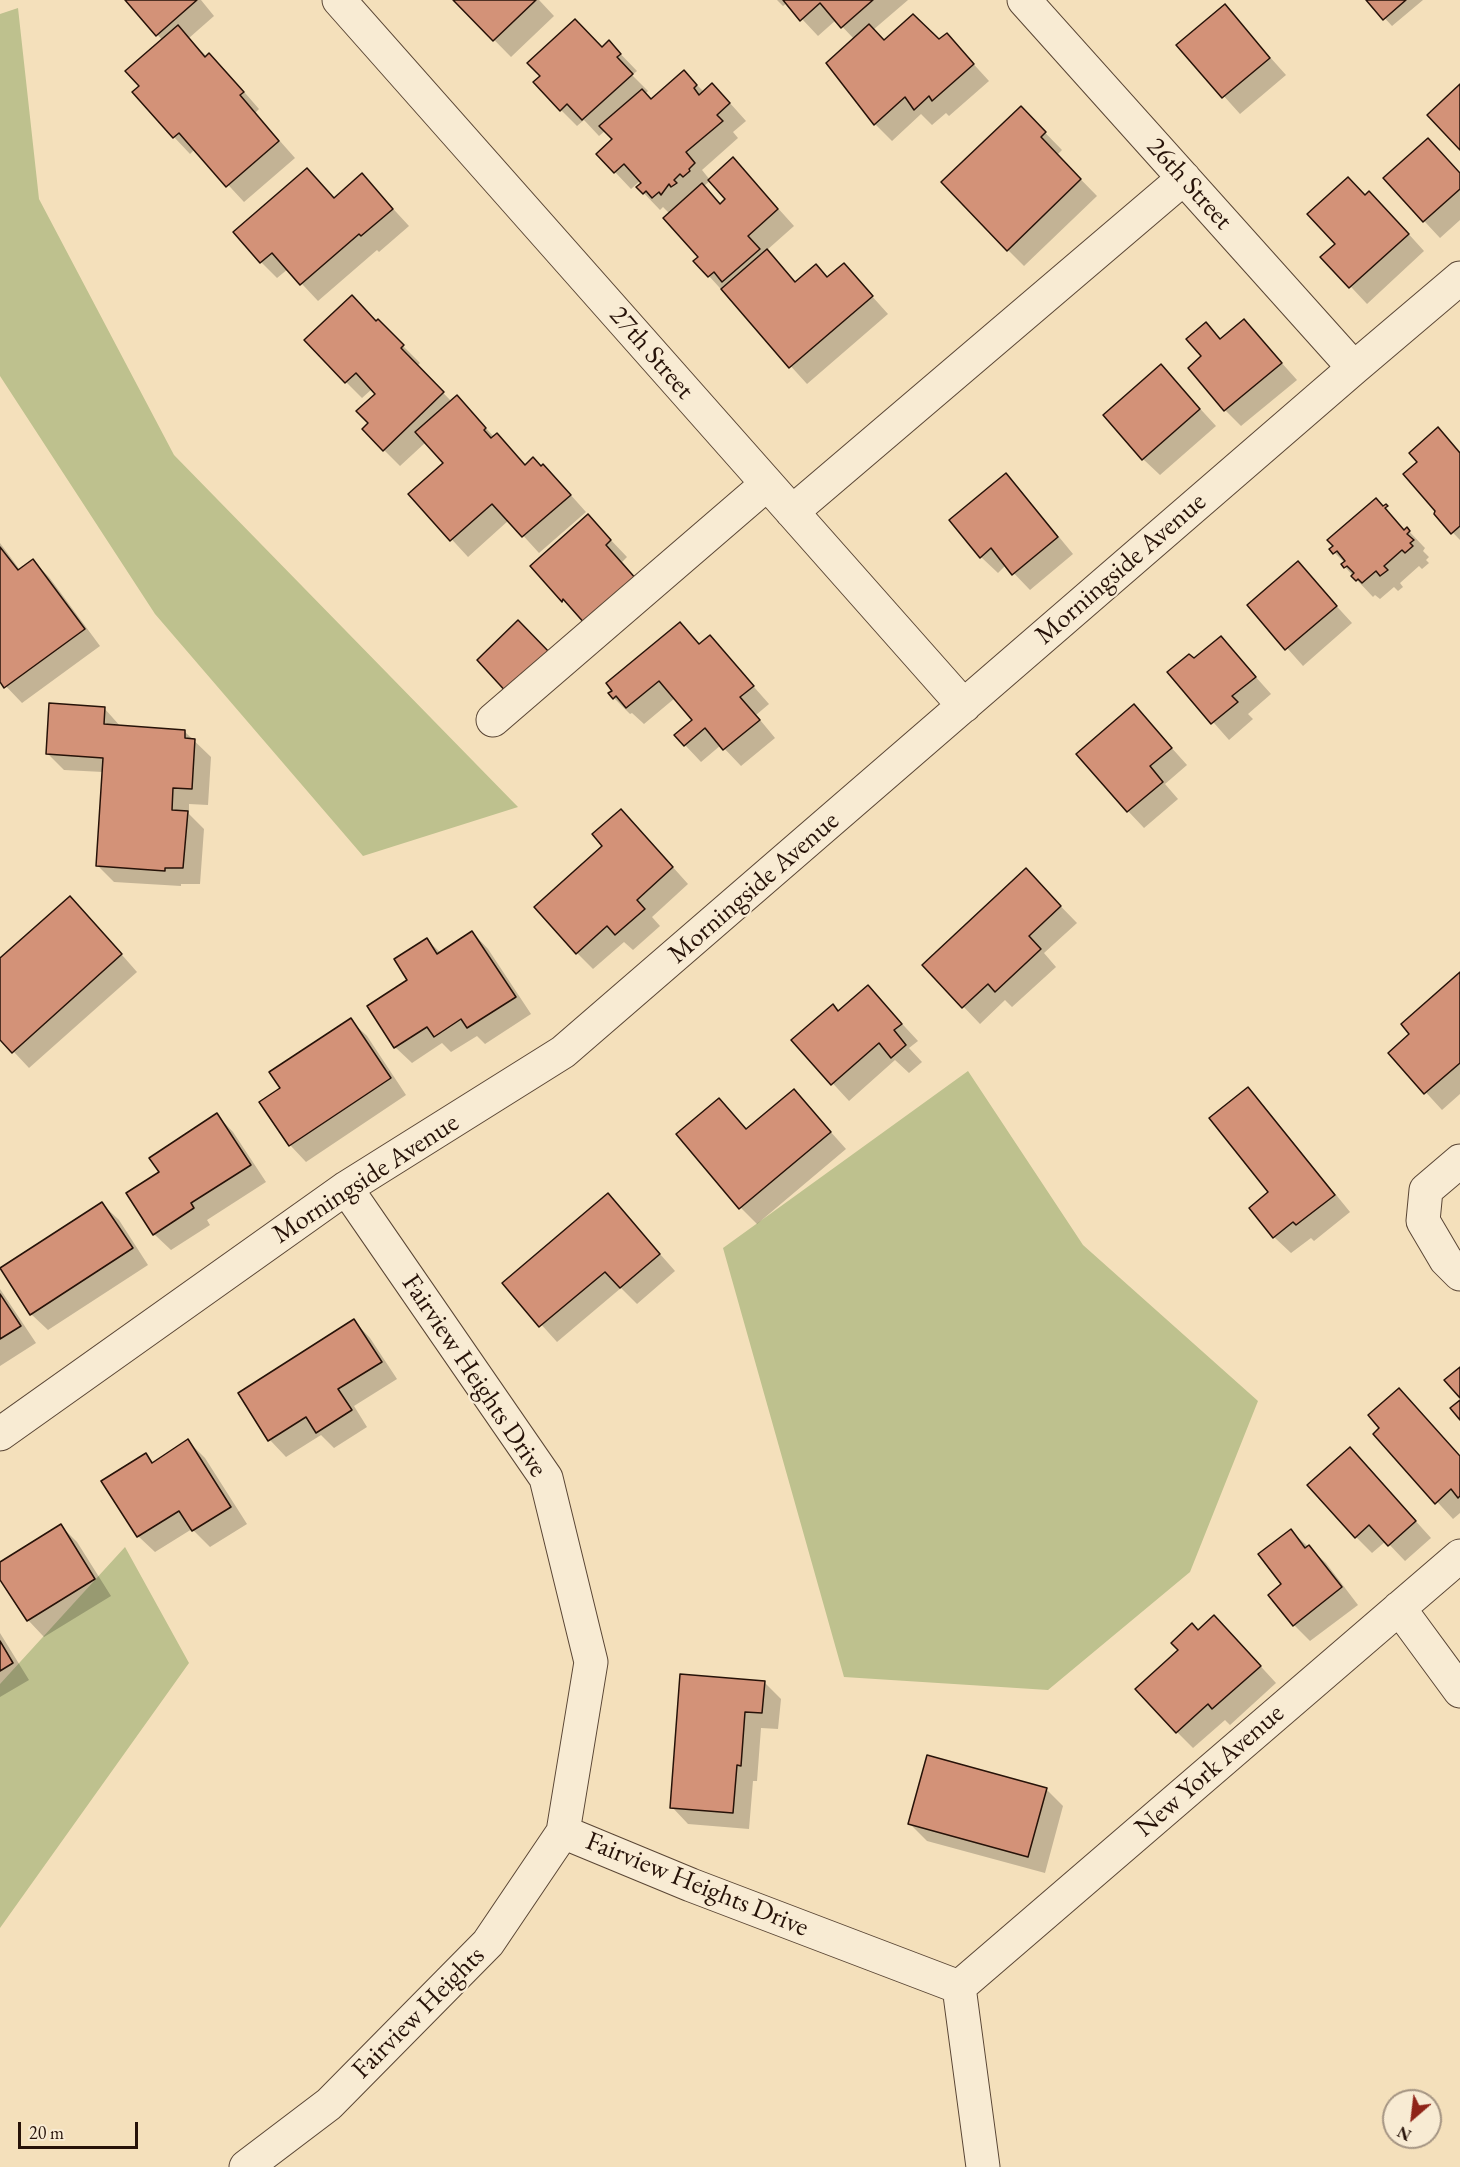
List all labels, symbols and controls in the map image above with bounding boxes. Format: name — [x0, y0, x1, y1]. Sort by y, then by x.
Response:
street label: 26th Street — [1139, 131, 1239, 237]
street label: 27th Street — [602, 300, 700, 406]
street label: Morningside Avenue — [1029, 486, 1213, 652]
street label: Morningside Avenue — [662, 805, 846, 971]
street label: Morningside Avenue — [267, 1107, 465, 1251]
street label: Fairview Heights Drive — [394, 1269, 554, 1483]
street label: New York Avenue — [1129, 1698, 1291, 1844]
street label: Fairview Heights Drive — [581, 1826, 813, 1944]
street label: Fairview Heights — [346, 1940, 492, 2086]
north arrow — [1382, 2089, 1442, 2149]
scale bar — [21, 2110, 141, 2148]
text: 20 m — [29, 2121, 64, 2144]
text: N — [1394, 2121, 1415, 2146]

